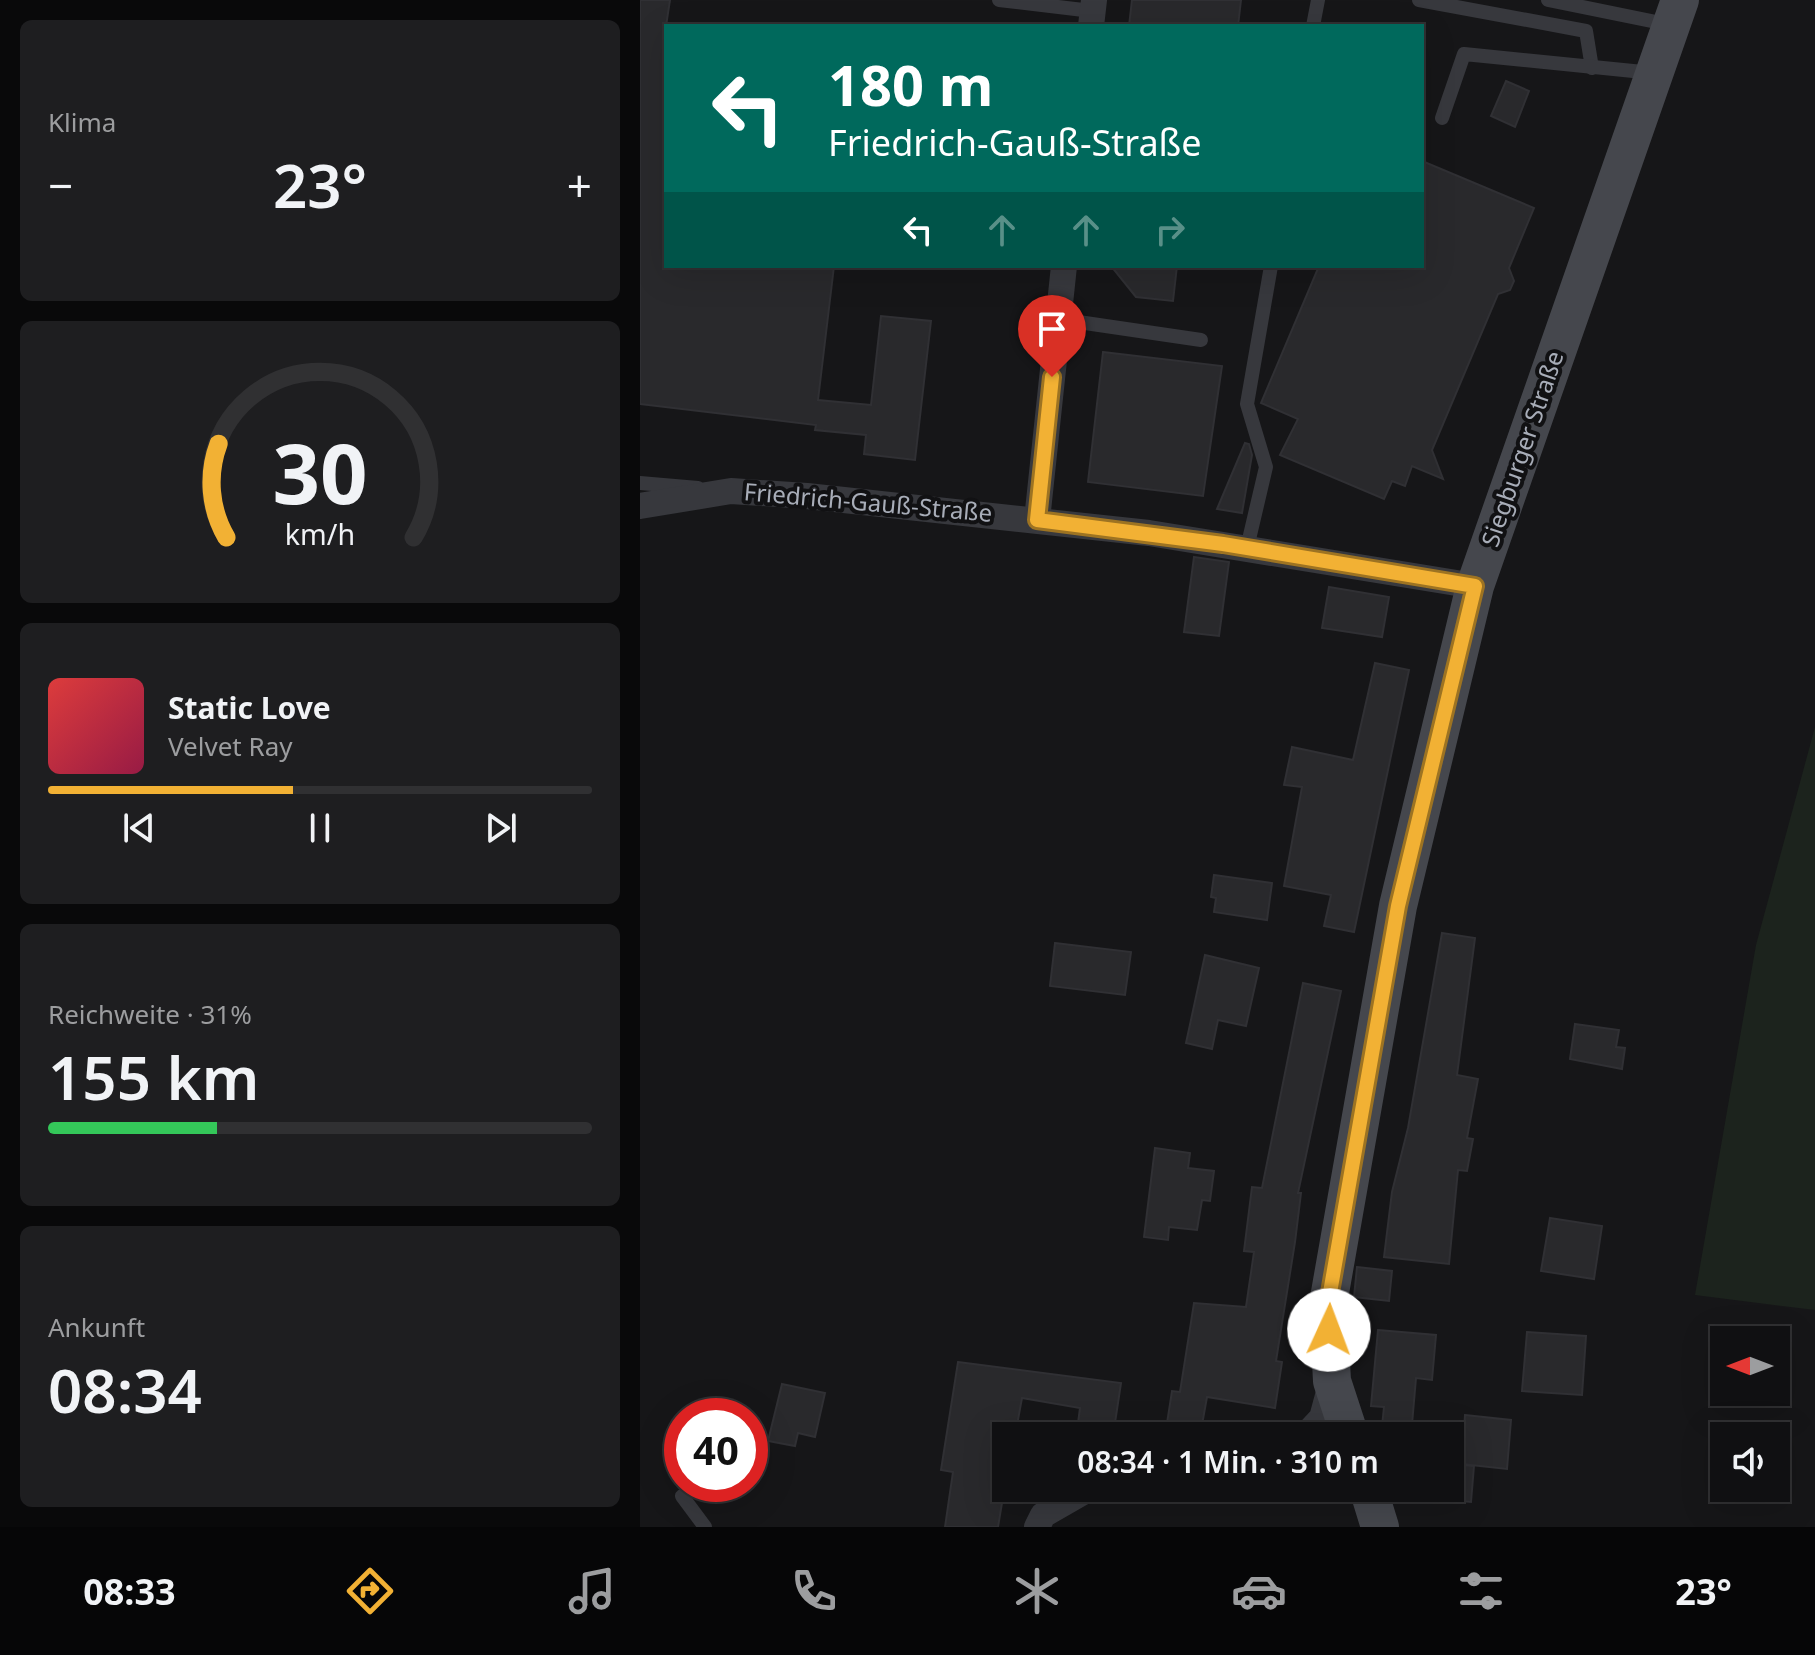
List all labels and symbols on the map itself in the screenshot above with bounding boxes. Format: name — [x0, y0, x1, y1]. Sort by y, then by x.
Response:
pin — [1018, 295, 1086, 377]
street label: Siegburger Straße — [1473, 346, 1571, 551]
street label: Friedrich-Gauß-Straße — [743, 474, 994, 529]
position arrow — [1287, 1288, 1371, 1372]
north arrow — [1710, 1326, 1790, 1406]
speed limit sign: 40 — [664, 1398, 768, 1502]

